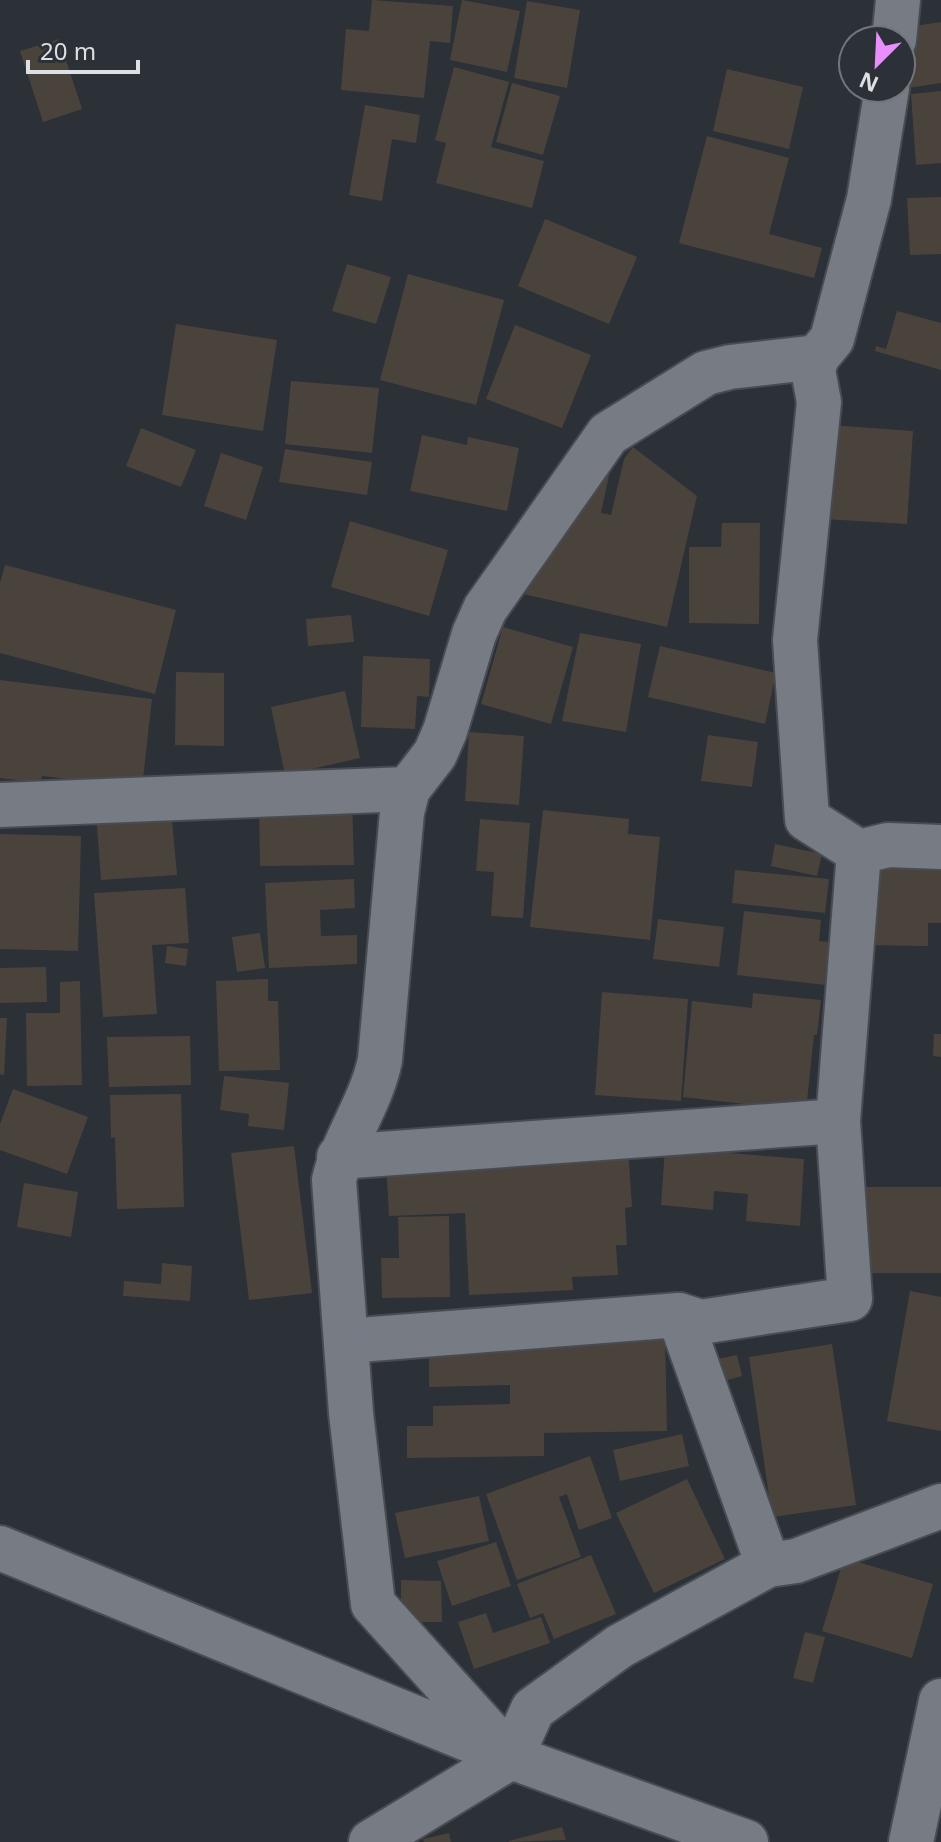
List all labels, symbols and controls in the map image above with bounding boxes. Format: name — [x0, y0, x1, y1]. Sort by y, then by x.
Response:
scale bar — [28, 24, 138, 74]
north arrow — [837, 24, 917, 104]
text: 20 m — [40, 34, 96, 67]
text: N — [854, 66, 883, 101]

